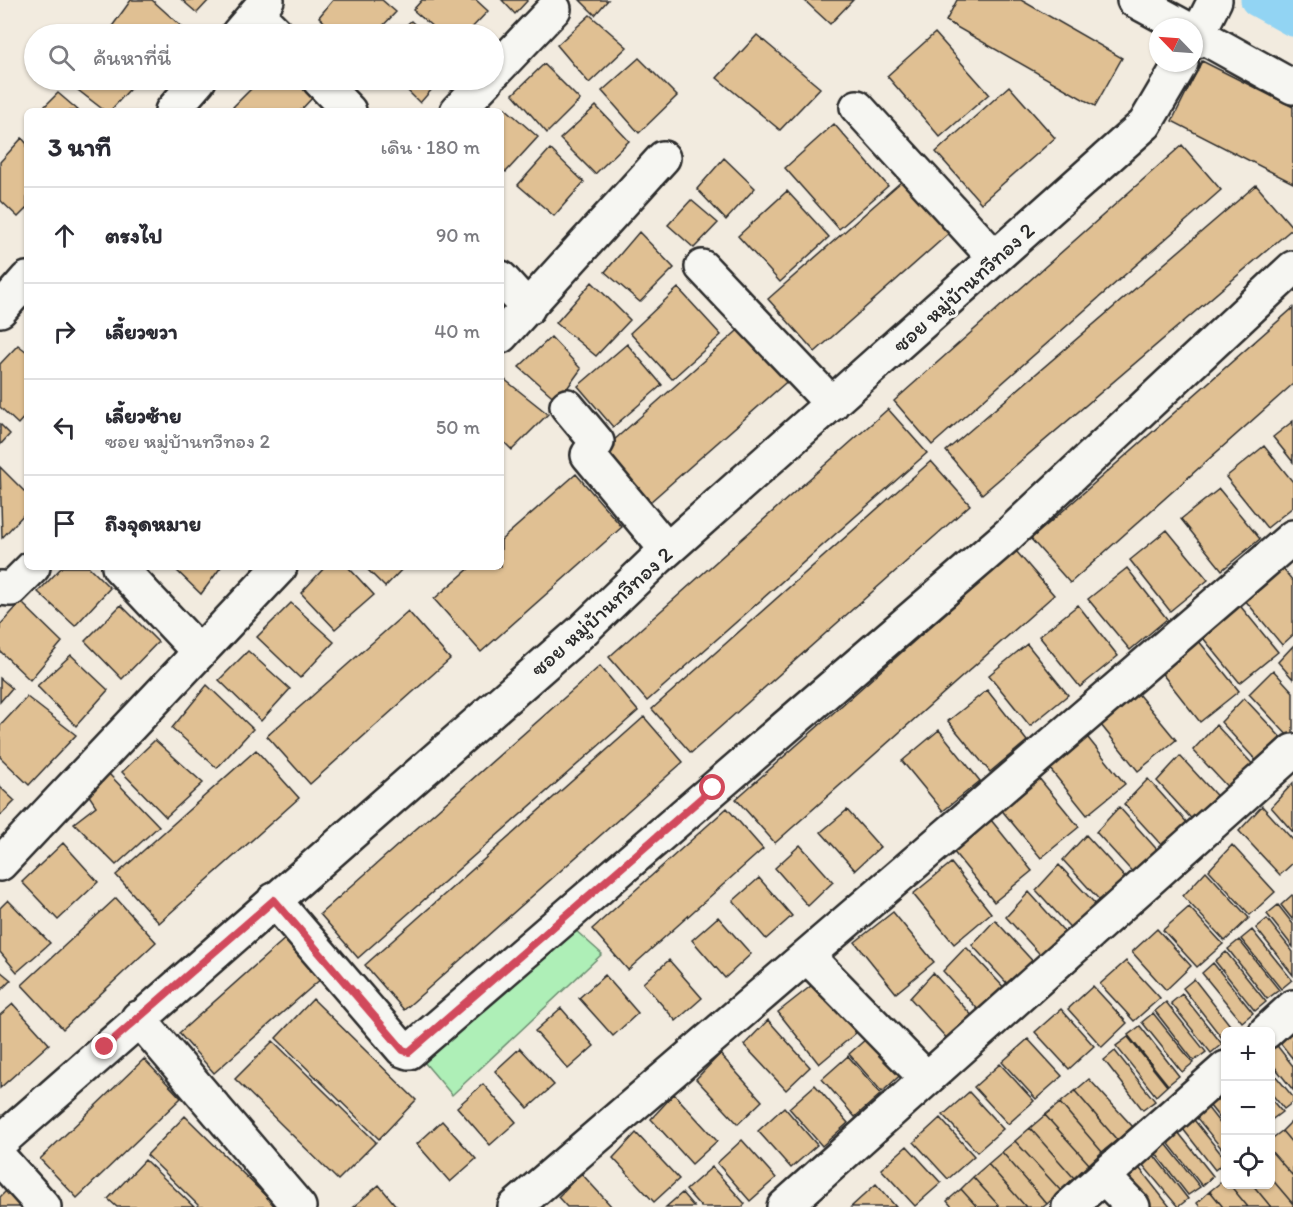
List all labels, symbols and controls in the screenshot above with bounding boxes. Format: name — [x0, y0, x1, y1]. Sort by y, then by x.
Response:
north arrow — [1149, 18, 1203, 72]
search box — [24, 24, 504, 90]
icon: search — [45, 41, 78, 74]
text: ค้นหาที่นี่ — [93, 44, 171, 71]
text: 3 นาที — [48, 131, 111, 163]
text: เดิน · 180 m — [381, 135, 480, 159]
street label: ซอย หมู่บ้านทวีทอง 2 — [887, 216, 1041, 359]
icon: ahead — [48, 219, 81, 252]
text: ตรงไป — [105, 222, 163, 249]
text: 90 m — [436, 223, 480, 247]
icon: right — [48, 315, 81, 348]
text: เลี้ยวขวา — [105, 318, 178, 345]
text: 40 m — [434, 319, 480, 343]
text: เลี้ยวซ้าย — [105, 402, 181, 429]
icon: left — [48, 411, 81, 444]
text: 50 m — [436, 415, 480, 439]
text: ซอย หมู่บ้านทวีทอง 2 — [105, 429, 270, 453]
icon: arrive — [48, 507, 81, 540]
text: ถึงจุดหมาย — [105, 510, 201, 537]
street label: ซอย หมู่บ้านทวีทอง 2 — [525, 540, 679, 683]
route start — [699, 774, 725, 800]
map controls — [1221, 1027, 1275, 1189]
button: + — [1221, 1027, 1275, 1081]
route end — [91, 1033, 117, 1059]
button: − — [1221, 1081, 1275, 1135]
button: locate — [1221, 1135, 1275, 1189]

